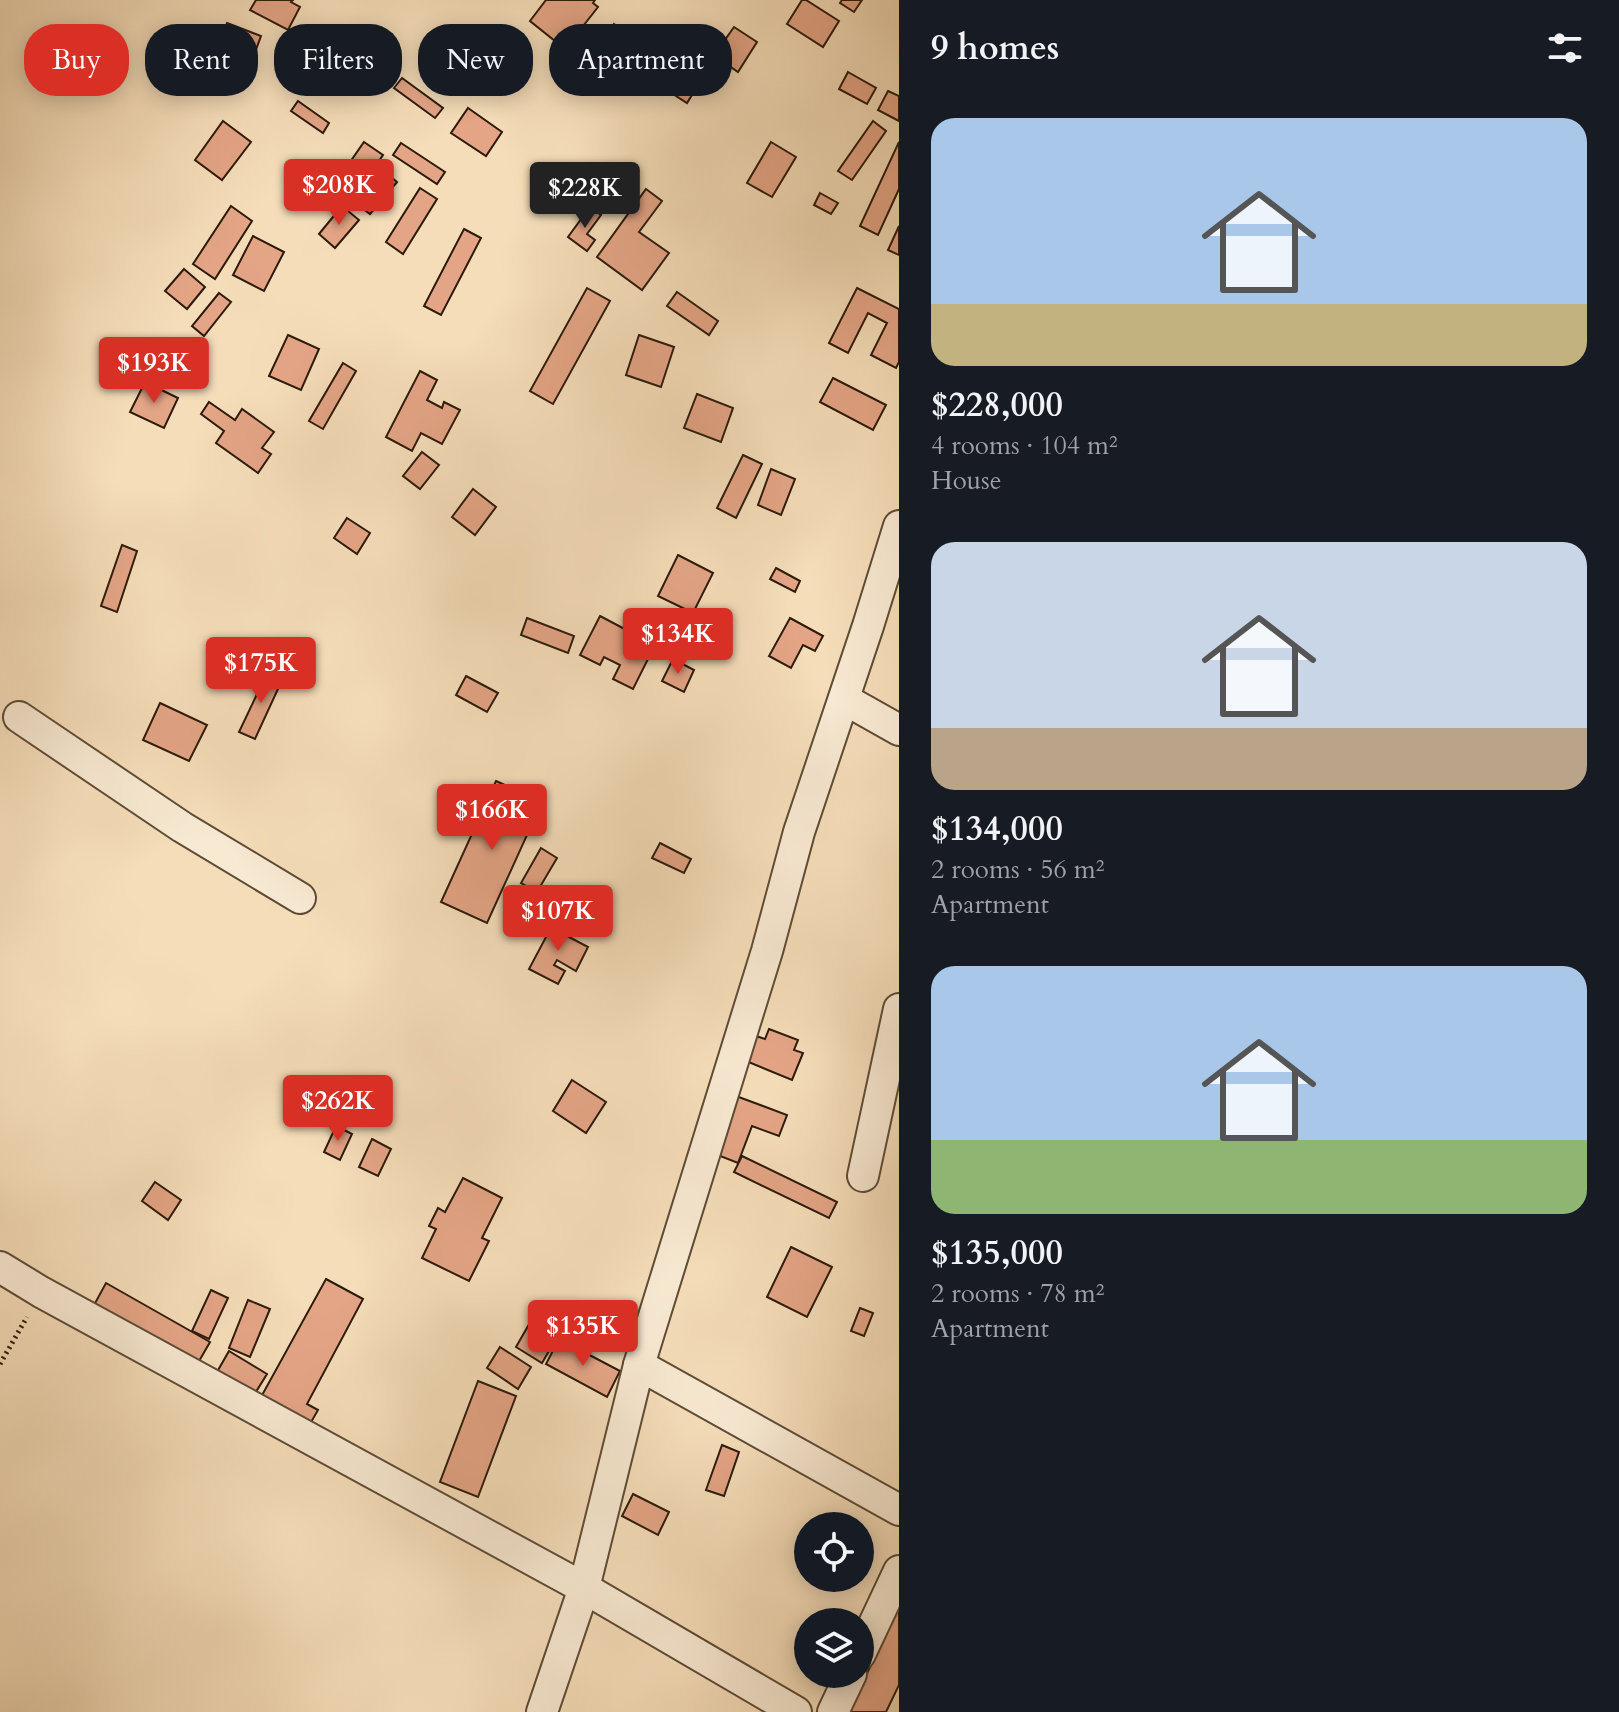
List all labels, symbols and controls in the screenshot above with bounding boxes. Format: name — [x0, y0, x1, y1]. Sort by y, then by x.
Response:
chip: Buy — [24, 24, 129, 96]
chip: Rent — [145, 24, 258, 96]
chip: Filters — [274, 24, 402, 96]
chip: New — [418, 24, 533, 96]
chip: Apartment — [549, 24, 732, 96]
text: 9 homes — [931, 25, 1059, 71]
icon: filters — [1543, 26, 1587, 70]
pin: $208K — [283, 159, 395, 227]
pin: $228K — [529, 162, 641, 230]
text: $208K — [302, 167, 376, 202]
text: $228K — [548, 170, 622, 205]
icon: home — [1187, 170, 1331, 314]
pin: $193K — [98, 337, 210, 405]
text: $193K — [117, 345, 191, 380]
text: $228,000 — [931, 382, 1063, 428]
text: 4 rooms · 104 m² — [931, 428, 1118, 463]
text: House — [931, 463, 1002, 498]
icon: home — [1187, 594, 1331, 738]
pin: $134K — [622, 608, 734, 676]
text: $134K — [641, 616, 715, 651]
pin: $175K — [205, 637, 317, 705]
text: $175K — [224, 645, 298, 680]
pin: $166K — [436, 784, 548, 852]
text: $166K — [455, 792, 529, 827]
text: $134,000 — [931, 806, 1063, 852]
text: 2 rooms · 56 m² — [931, 852, 1104, 887]
pin: $107K — [502, 885, 614, 953]
text: Apartment — [931, 887, 1049, 922]
text: $107K — [521, 893, 595, 928]
icon: home — [1187, 1018, 1331, 1162]
pin: $262K — [282, 1075, 394, 1143]
text: $262K — [301, 1083, 375, 1118]
text: $135,000 — [931, 1230, 1063, 1276]
text: 2 rooms · 78 m² — [931, 1276, 1104, 1311]
pin: $135K — [527, 1300, 639, 1368]
text: $135K — [546, 1308, 620, 1343]
text: Apartment — [931, 1311, 1049, 1346]
map controls — [794, 1512, 874, 1688]
button: locate — [794, 1512, 874, 1592]
button: layers — [794, 1608, 874, 1688]

